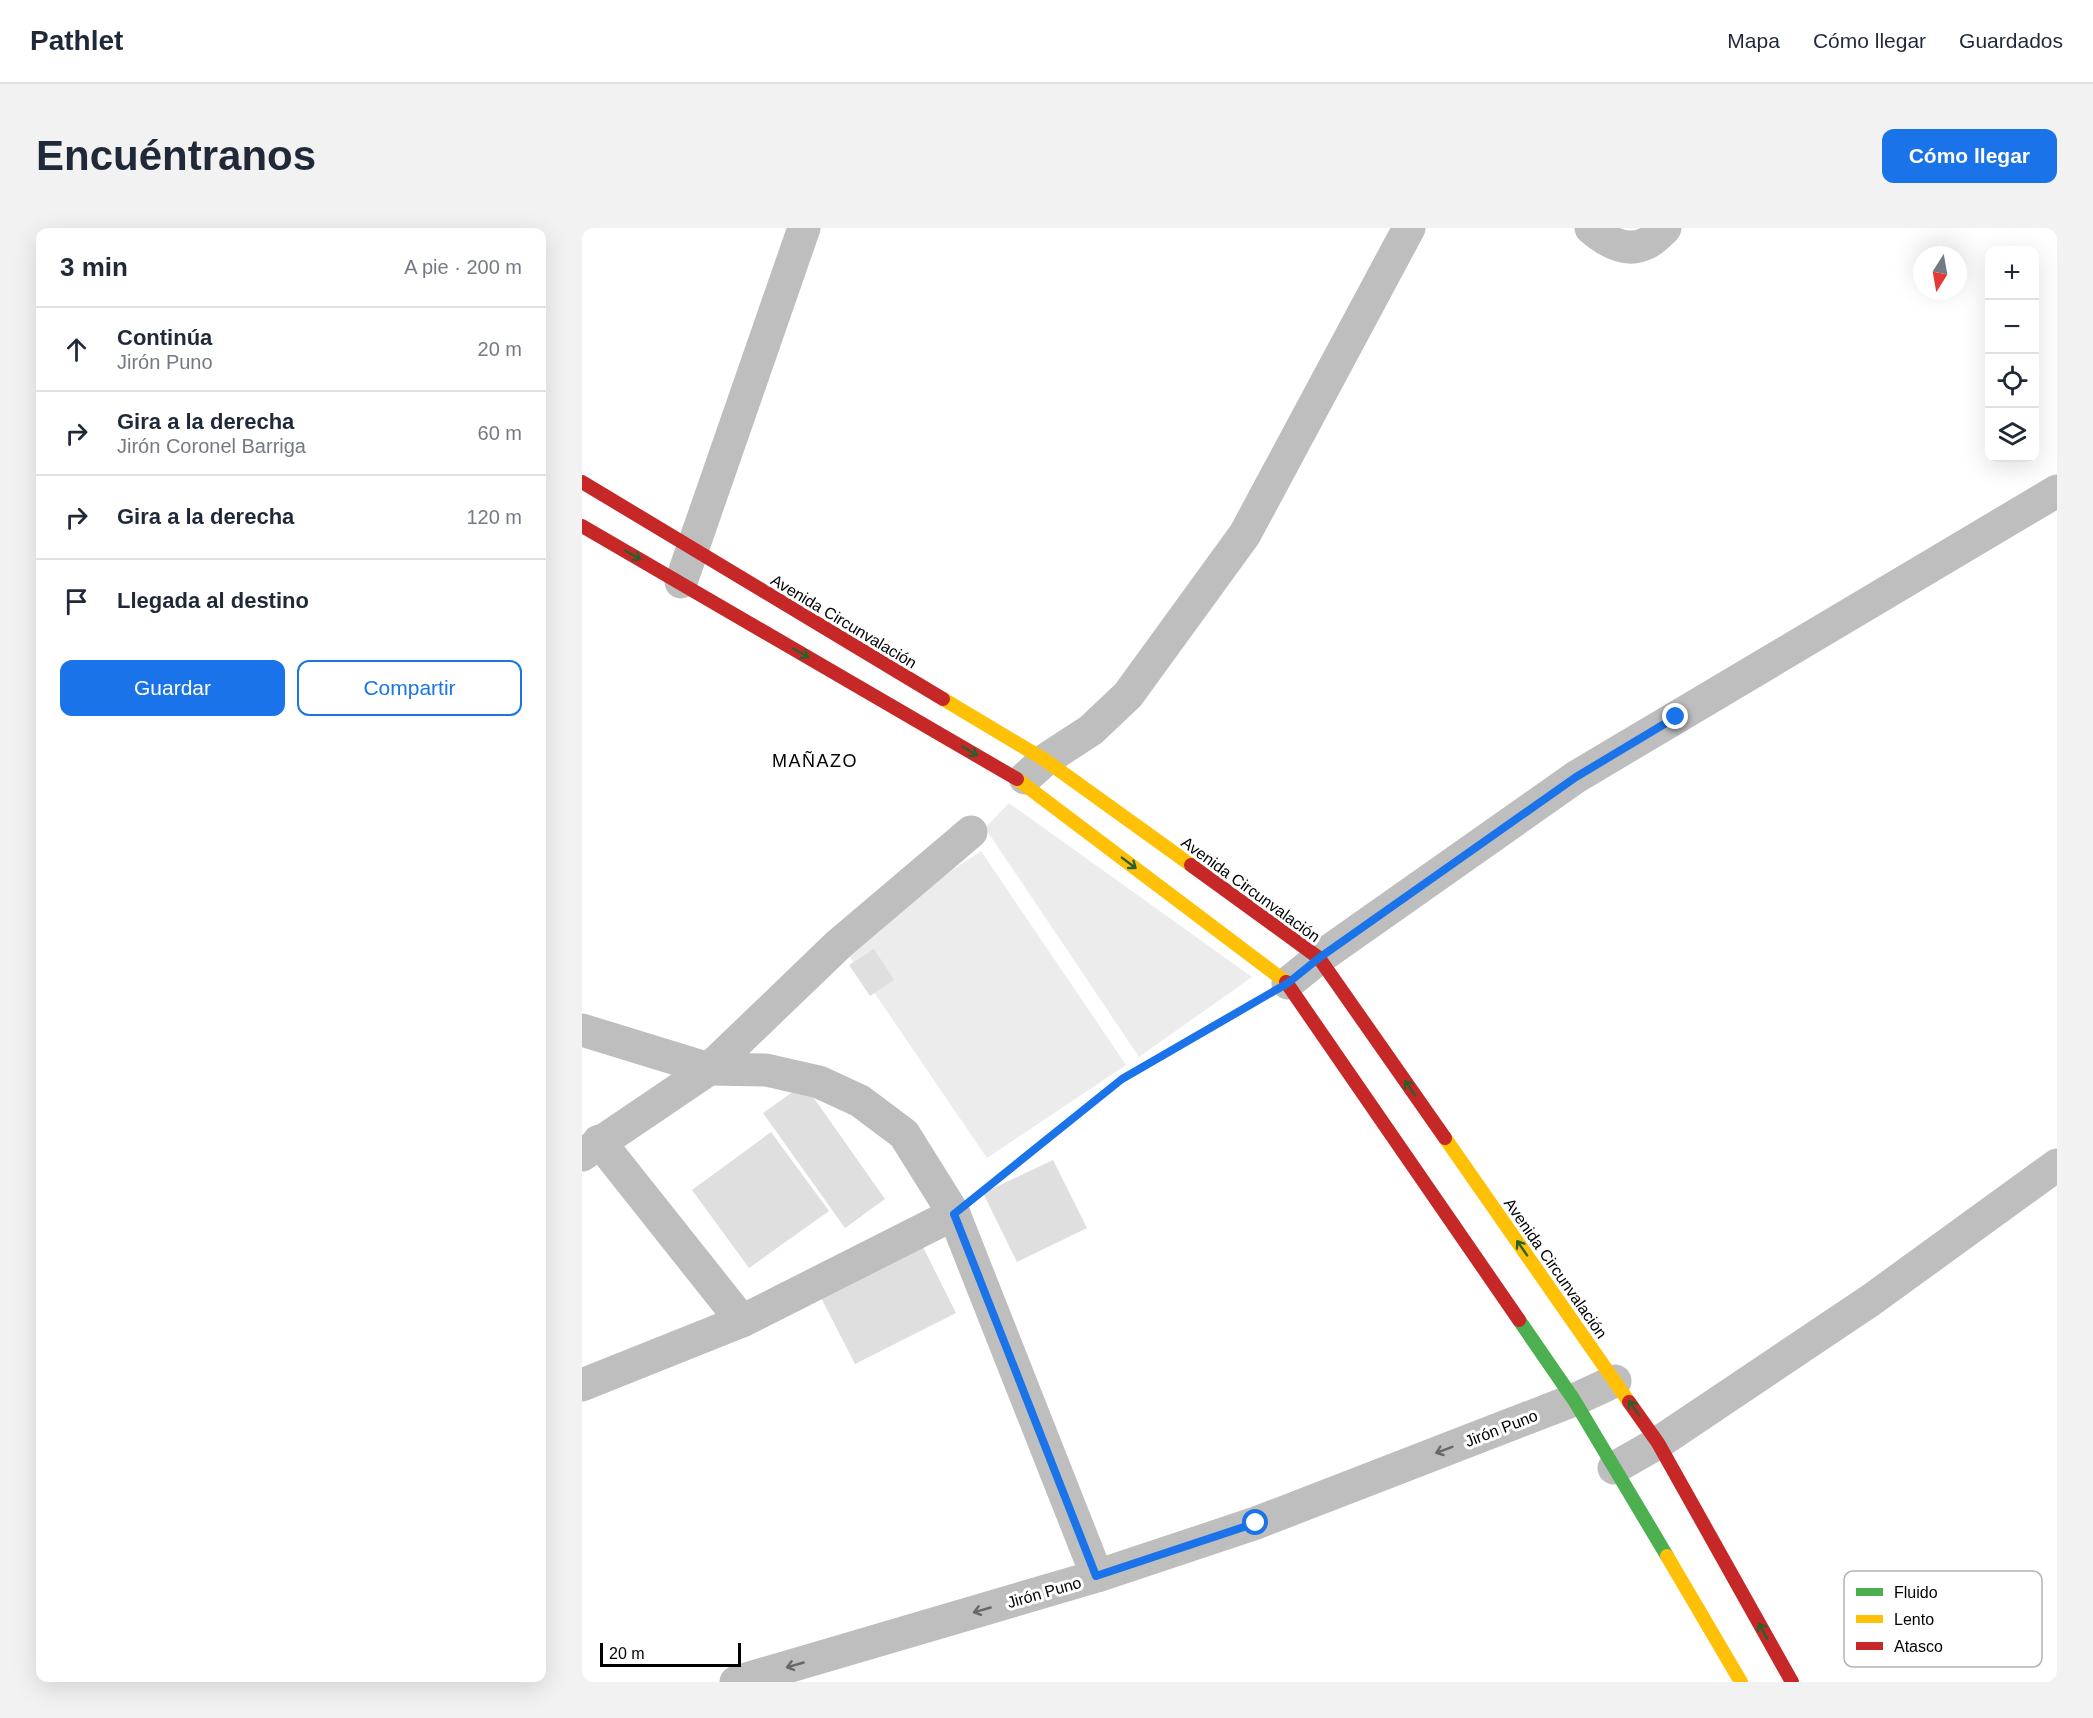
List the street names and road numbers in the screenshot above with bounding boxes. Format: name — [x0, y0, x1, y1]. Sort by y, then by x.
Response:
street label: Avenida Circunvalación — [768, 571, 920, 672]
street label: Avenida Circunvalación — [1178, 833, 1323, 945]
street label: Avenida Circunvalación — [1501, 1195, 1610, 1342]
street label: Jirón Puno — [1462, 1407, 1540, 1450]
street label: Jirón Puno — [1005, 1574, 1083, 1611]

